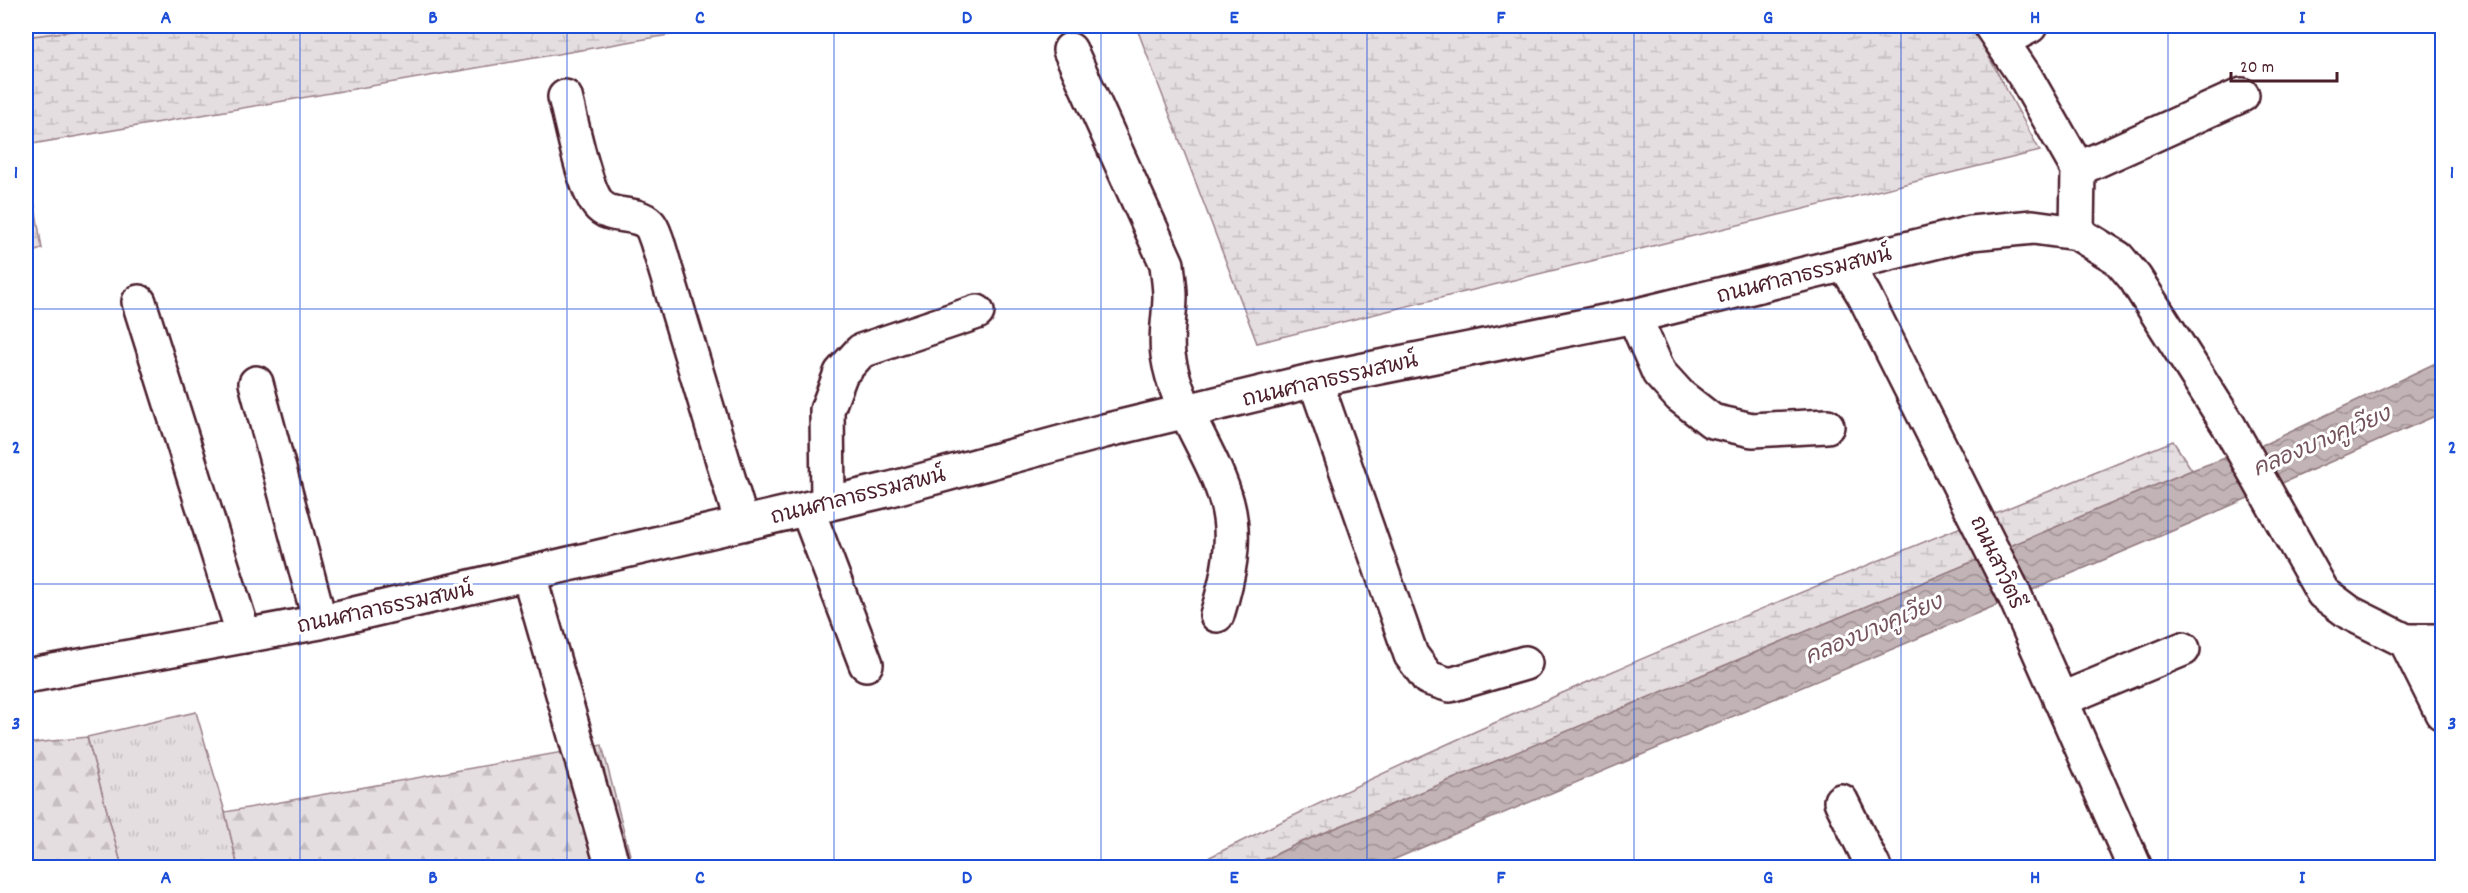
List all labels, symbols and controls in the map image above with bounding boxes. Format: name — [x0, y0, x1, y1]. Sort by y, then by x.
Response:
text: A — [161, 5, 172, 33]
text: B — [428, 5, 438, 33]
text: C — [695, 5, 705, 33]
text: D — [962, 5, 973, 33]
text: E — [1229, 5, 1239, 33]
text: F — [1497, 5, 1507, 33]
text: G — [1763, 5, 1773, 33]
text: H — [2030, 5, 2040, 33]
text: I — [2299, 5, 2306, 33]
scale bar — [2231, 45, 2338, 83]
text: 20 m — [2240, 56, 2274, 81]
text: 1 — [14, 160, 18, 188]
text: 1 — [2450, 160, 2454, 188]
street label: ถนนศาลาธรรมสพน์ — [1714, 240, 1895, 313]
street label: ถนนศาลาธรรมสพน์ — [1240, 346, 1421, 417]
water label: คลองบางคูเวียง — [2248, 398, 2398, 486]
text: 2 — [12, 435, 20, 463]
text: 2 — [2448, 435, 2456, 463]
street label: ถนนศาลาธรรมสพน์ — [768, 461, 949, 534]
street label: ถนนสาวิตรี — [1961, 512, 2030, 615]
street label: ถนนศาลาธรรมสพน์ — [295, 576, 476, 643]
water label: คลองบางคูเวียง — [1800, 586, 1950, 674]
text: 3 — [12, 711, 20, 739]
text: 3 — [2448, 711, 2456, 739]
text: A — [161, 865, 172, 893]
text: B — [428, 865, 438, 893]
text: C — [695, 865, 705, 893]
text: D — [962, 865, 973, 893]
text: E — [1229, 865, 1239, 893]
text: F — [1497, 865, 1507, 893]
text: G — [1763, 865, 1773, 893]
text: H — [2030, 865, 2040, 893]
text: I — [2299, 865, 2306, 893]

